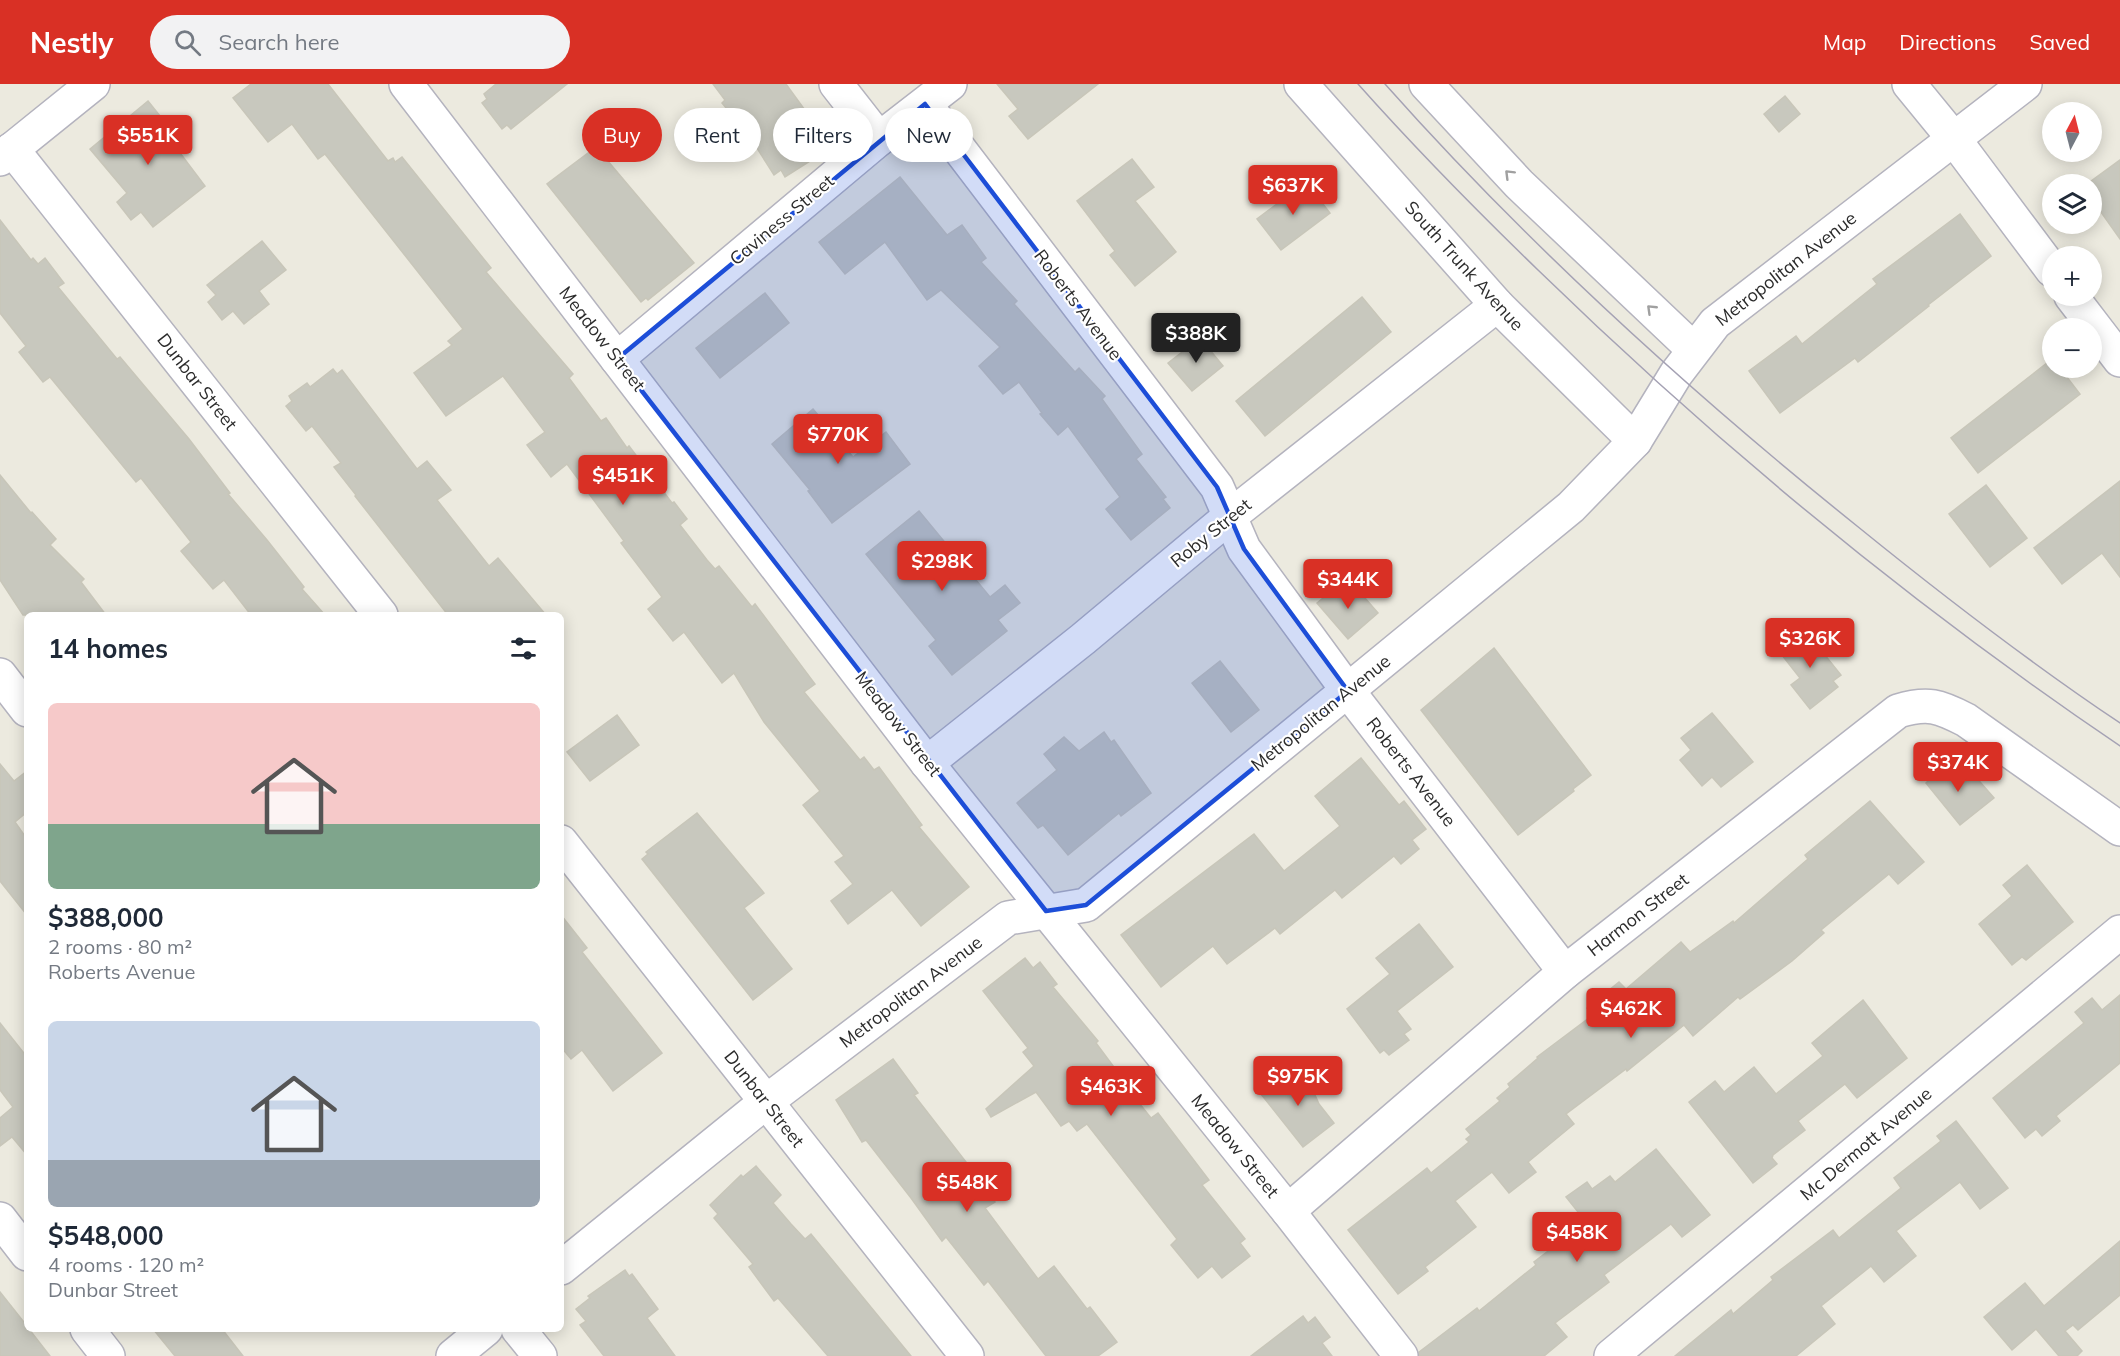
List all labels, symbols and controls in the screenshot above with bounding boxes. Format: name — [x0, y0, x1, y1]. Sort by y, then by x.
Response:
search box — [150, 15, 570, 69]
text: Nestly — [30, 25, 114, 60]
icon: search — [171, 26, 204, 59]
text: Search here — [219, 28, 339, 56]
text: Map — [1823, 29, 1866, 55]
text: Directions — [1899, 29, 1996, 55]
text: Saved — [2029, 29, 2090, 55]
north arrow — [2042, 102, 2102, 162]
map controls — [2042, 102, 2102, 378]
chip: Buy — [582, 108, 662, 162]
chip: Rent — [674, 108, 761, 162]
chip: Filters — [773, 108, 873, 162]
chip: New — [885, 108, 973, 162]
pin: $551K — [106, 115, 190, 166]
text: $551K — [117, 122, 179, 147]
pin: $637K — [1251, 165, 1335, 216]
street label: Caviness Street — [725, 169, 839, 270]
one-way arrow — [1506, 171, 1517, 182]
text: $637K — [1262, 172, 1324, 197]
button: layers — [2042, 174, 2102, 234]
street label: South Trunk Avenue — [1400, 196, 1529, 335]
street label: Metropolitan Avenue — [1710, 206, 1861, 331]
street label: Roberts Avenue — [1029, 245, 1128, 365]
button: + — [2042, 246, 2102, 306]
street label: Meadow Street — [554, 282, 651, 396]
one-way arrow — [1647, 305, 1657, 316]
pin: $388K — [1154, 313, 1238, 364]
button: − — [2042, 318, 2102, 378]
text: $388K — [1165, 320, 1227, 345]
street label: Dunbar Street — [152, 329, 242, 435]
pin: $770K — [796, 414, 880, 465]
text: $770K — [807, 421, 869, 446]
pin: $451K — [581, 455, 665, 506]
text: $451K — [592, 462, 654, 487]
street label: Roby Street — [1166, 493, 1256, 572]
pin: $298K — [900, 541, 984, 592]
text: $298K — [911, 548, 973, 573]
pin: $344K — [1306, 559, 1390, 610]
text: $344K — [1317, 566, 1379, 591]
pin: $326K — [1768, 618, 1852, 669]
text: $326K — [1779, 625, 1841, 650]
text: 14 homes — [48, 632, 168, 665]
icon: filters — [507, 632, 540, 665]
street label: Metropolitan Avenue — [1246, 649, 1395, 776]
street label: Meadow Street — [850, 667, 947, 781]
street label: Roberts Avenue — [1361, 712, 1461, 831]
icon: home — [240, 742, 348, 850]
pin: $374K — [1916, 742, 2000, 793]
text: $374K — [1927, 749, 1989, 774]
street label: Harmon Street — [1582, 868, 1693, 961]
text: $388,000 — [48, 901, 164, 934]
street label: Metropolitan Avenue — [835, 930, 987, 1053]
text: 2 rooms · 80 m² — [48, 934, 192, 959]
text: Roberts Avenue — [48, 959, 196, 984]
pin: $462K — [1589, 988, 1673, 1039]
text: $462K — [1600, 995, 1662, 1020]
street label: Dunbar Street — [719, 1046, 809, 1152]
pin: $975K — [1256, 1056, 1340, 1107]
icon: home — [240, 1060, 348, 1168]
text: $975K — [1267, 1063, 1329, 1088]
pin: $463K — [1069, 1066, 1153, 1117]
text: $463K — [1080, 1073, 1142, 1098]
street label: Mc Dermott Avenue — [1795, 1082, 1936, 1205]
street label: Meadow Street — [1186, 1089, 1284, 1202]
pin: $548K — [925, 1162, 1009, 1213]
text: $548K — [936, 1169, 998, 1194]
pin: $458K — [1535, 1212, 1619, 1263]
text: $548,000 — [48, 1219, 164, 1252]
text: $458K — [1546, 1219, 1608, 1244]
text: 4 rooms · 120 m² — [48, 1252, 204, 1277]
text: Dunbar Street — [48, 1277, 178, 1302]

